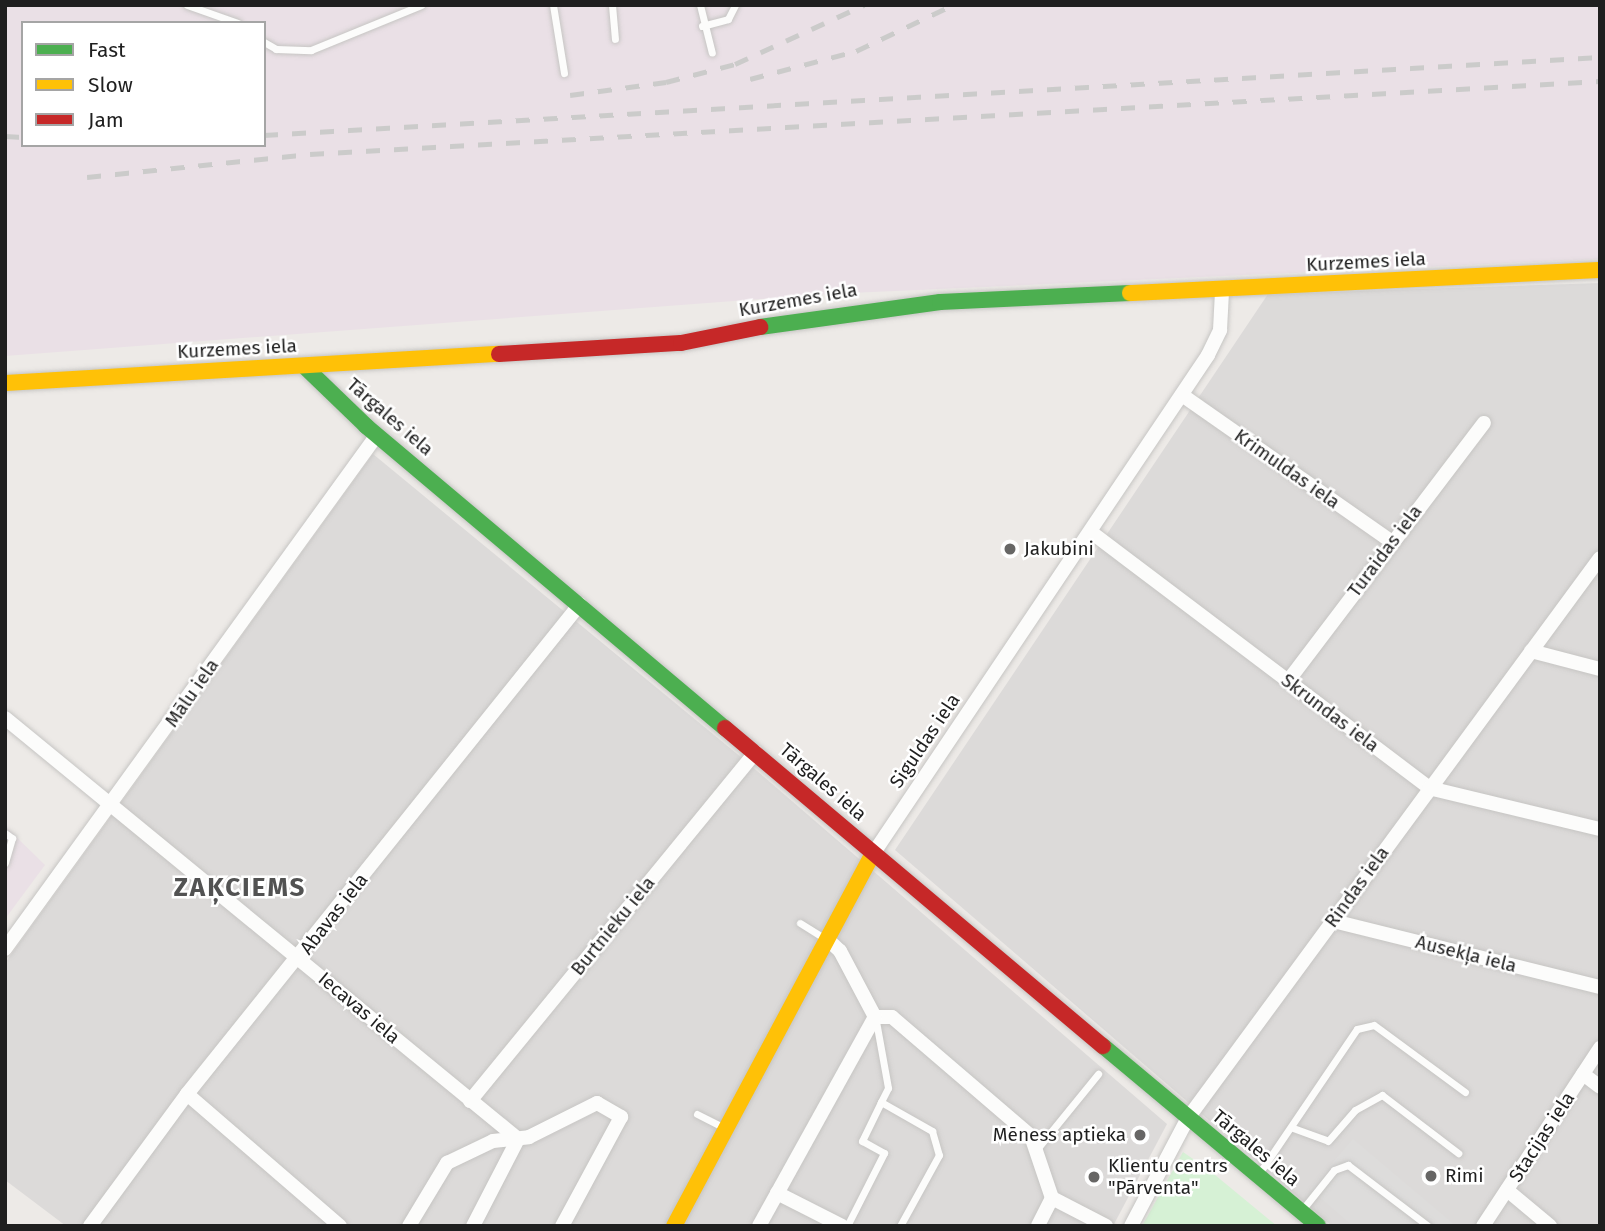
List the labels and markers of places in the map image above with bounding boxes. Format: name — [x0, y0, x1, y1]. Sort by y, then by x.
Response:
place label: Jakubini — [1024, 538, 1094, 560]
marker: Jakubini — [1002, 541, 1018, 557]
place label: Mēness aptieka — [993, 1124, 1126, 1146]
marker: Mēness aptieka — [1132, 1127, 1148, 1143]
place label: Klientu centrs "Pārventa" — [1108, 1155, 1228, 1199]
place label: Rimi — [1445, 1165, 1483, 1187]
marker: Rimi — [1423, 1168, 1439, 1184]
marker: Klientu centrs "Pārventa" — [1086, 1169, 1102, 1185]

